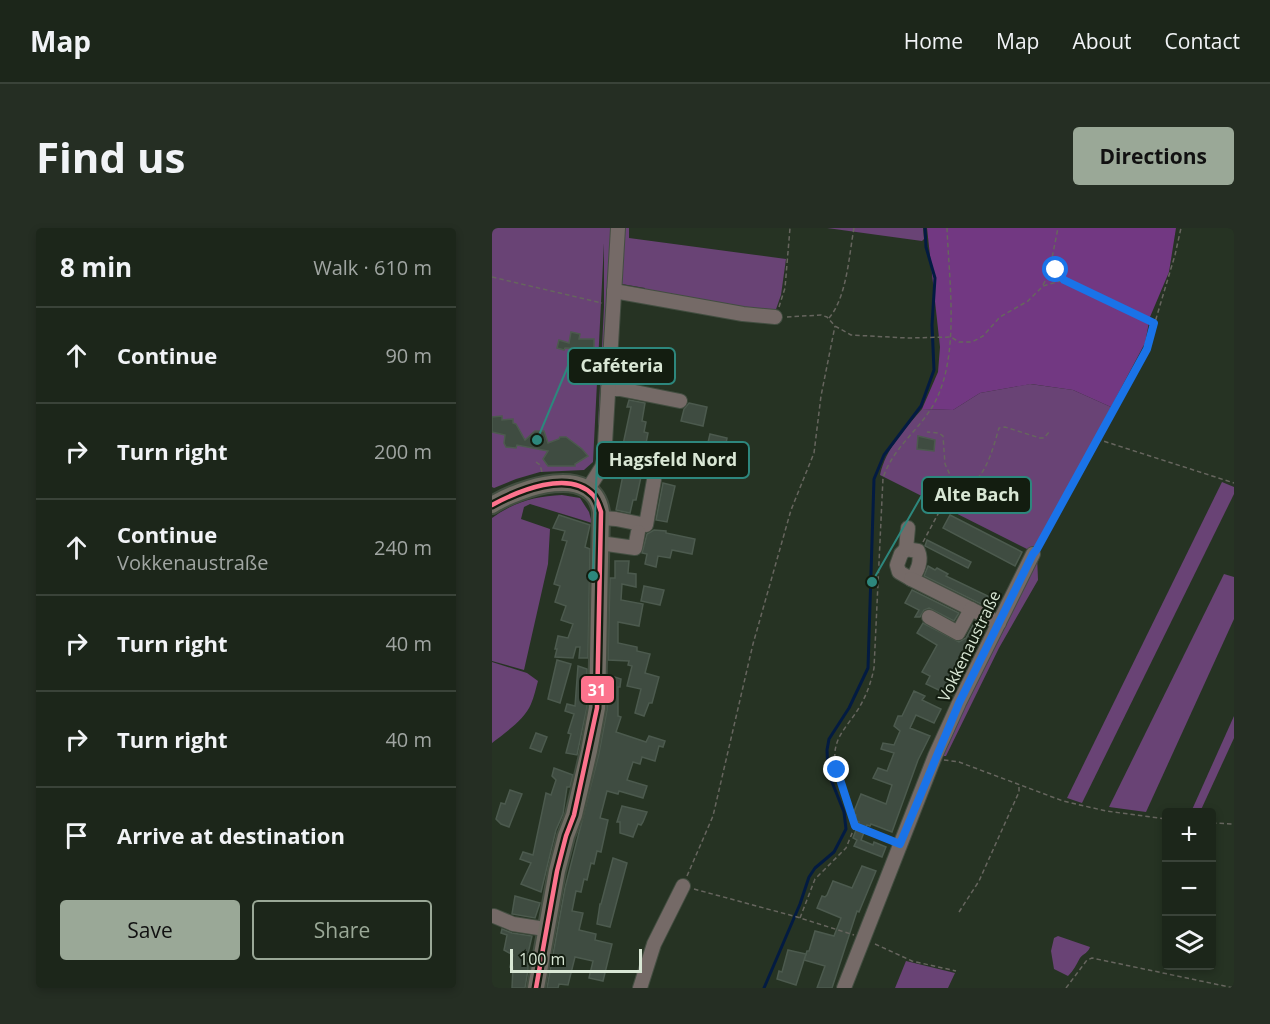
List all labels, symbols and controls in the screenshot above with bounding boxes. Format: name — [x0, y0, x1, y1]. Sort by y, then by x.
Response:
text: Map — [30, 22, 91, 60]
text: Home — [904, 27, 963, 55]
text: Map — [996, 27, 1039, 55]
text: About — [1072, 27, 1132, 55]
text: Contact — [1165, 27, 1240, 55]
button: Directions — [1073, 127, 1234, 185]
text: Find us — [36, 128, 185, 185]
text: 8 min — [60, 249, 132, 285]
text: Walk · 610 m — [313, 254, 432, 281]
route start — [1042, 256, 1068, 282]
icon: ahead — [60, 339, 93, 372]
text: Continue — [117, 340, 217, 370]
text: 90 m — [385, 342, 432, 369]
callout: Caféteria — [568, 348, 675, 384]
text: Caféteria — [581, 353, 663, 377]
icon: right — [60, 435, 93, 468]
text: Turn right — [117, 436, 228, 466]
text: 200 m — [374, 438, 432, 465]
callout: Hagsfeld Nord — [597, 442, 749, 478]
text: Hagsfeld Nord — [609, 447, 737, 471]
callout: Alte Bach — [922, 477, 1031, 513]
text: Alte Bach — [934, 482, 1020, 506]
text: Continue — [117, 519, 217, 549]
icon: ahead — [60, 531, 93, 564]
text: 240 m — [374, 534, 432, 561]
text: Vokkenaustraße — [117, 549, 268, 576]
street label: Vokkenaustraße — [933, 587, 1005, 705]
icon: right — [60, 627, 93, 660]
text: Turn right — [117, 628, 228, 658]
text: 40 m — [385, 630, 432, 657]
line badge: 31 — [580, 675, 615, 704]
text: 31 — [588, 679, 606, 701]
icon: right — [60, 723, 93, 756]
text: Turn right — [117, 724, 228, 754]
text: 40 m — [385, 726, 432, 753]
route end — [823, 756, 849, 782]
map controls — [1162, 808, 1216, 970]
button: + — [1162, 808, 1216, 862]
icon: arrive — [60, 819, 93, 852]
text: Arrive at destination — [117, 820, 345, 850]
button: − — [1162, 862, 1216, 916]
button: Save — [60, 900, 240, 960]
button: Share — [252, 900, 432, 960]
button: layers — [1162, 916, 1216, 970]
scale bar — [510, 946, 642, 974]
text: 100 m — [519, 948, 565, 970]

